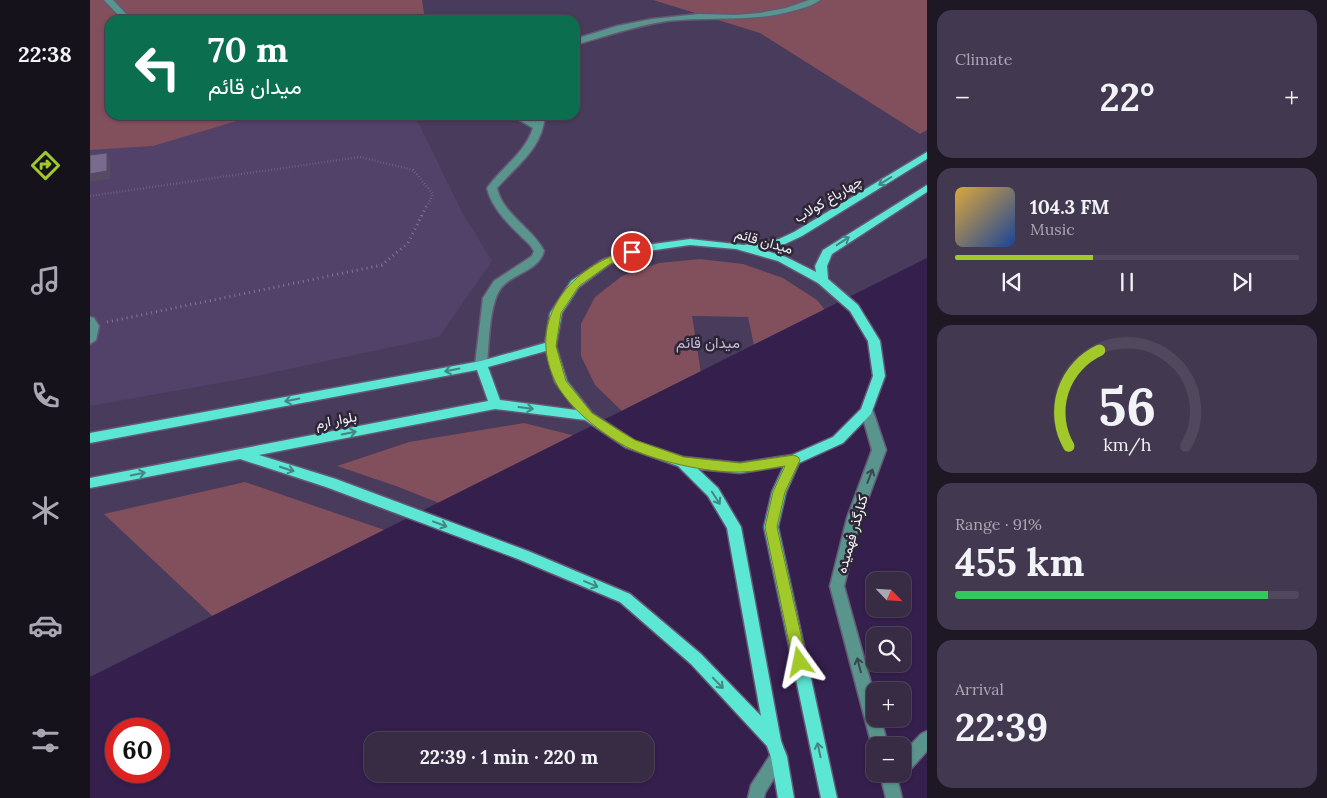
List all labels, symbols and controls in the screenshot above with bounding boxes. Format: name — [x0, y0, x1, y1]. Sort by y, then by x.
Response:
text: 70 m — [208, 27, 288, 72]
icon: left — [125, 35, 190, 100]
text: 22:38 — [18, 40, 72, 68]
text: Climate — [955, 49, 1012, 69]
text: میدان قائم — [208, 72, 302, 100]
text: 22° — [1099, 73, 1155, 121]
text: − — [955, 80, 970, 116]
text: + — [1284, 80, 1299, 116]
icon: directions — [28, 148, 63, 183]
street label: چهارباغ کولاب — [791, 172, 866, 228]
one-way arrow — [879, 176, 893, 186]
text: 104.3 FM — [1030, 195, 1110, 219]
text: Music — [1030, 219, 1075, 239]
street label: میدان قائم — [733, 224, 795, 258]
pin — [611, 231, 653, 273]
one-way arrow — [836, 236, 850, 246]
icon: arrive — [618, 238, 646, 266]
icon: music — [28, 263, 63, 298]
icon: previous — [998, 268, 1026, 296]
icon: pause — [1113, 268, 1141, 296]
icon: next — [1228, 268, 1256, 296]
district label: میدان قائم — [676, 333, 740, 353]
one-way arrow — [444, 366, 460, 376]
text: 56 — [1098, 373, 1156, 439]
icon: phone — [28, 378, 63, 413]
one-way arrow — [285, 396, 301, 406]
one-way arrow — [518, 403, 534, 413]
street label: بلوار ارم — [314, 407, 358, 433]
one-way arrow — [340, 428, 356, 437]
text: km/h — [1103, 433, 1151, 456]
one-way arrow — [279, 464, 295, 474]
one-way arrow — [866, 468, 875, 484]
one-way arrow — [129, 469, 145, 478]
one-way arrow — [711, 490, 721, 504]
icon: climate — [28, 493, 63, 528]
street label: کنارگذر فهمیده — [832, 493, 872, 575]
text: Range · 91% — [955, 514, 1042, 534]
one-way arrow — [432, 520, 447, 529]
text: 455 km — [955, 538, 1084, 586]
north arrow — [866, 572, 911, 618]
map controls — [866, 572, 911, 782]
one-way arrow — [583, 580, 598, 589]
icon: car — [28, 608, 63, 643]
button: search — [866, 627, 911, 672]
position arrow — [773, 635, 825, 687]
one-way arrow — [853, 658, 863, 674]
one-way arrow — [712, 676, 724, 689]
text: Arrival — [955, 679, 1004, 699]
button: + — [866, 682, 911, 727]
text: 22:39 — [955, 703, 1048, 751]
speed limit sign: 60 — [105, 718, 170, 783]
icon: filters — [28, 723, 63, 758]
button: − — [866, 737, 911, 782]
one-way arrow — [814, 743, 823, 759]
text: 22:39 · 1 min · 220 m — [420, 745, 598, 769]

